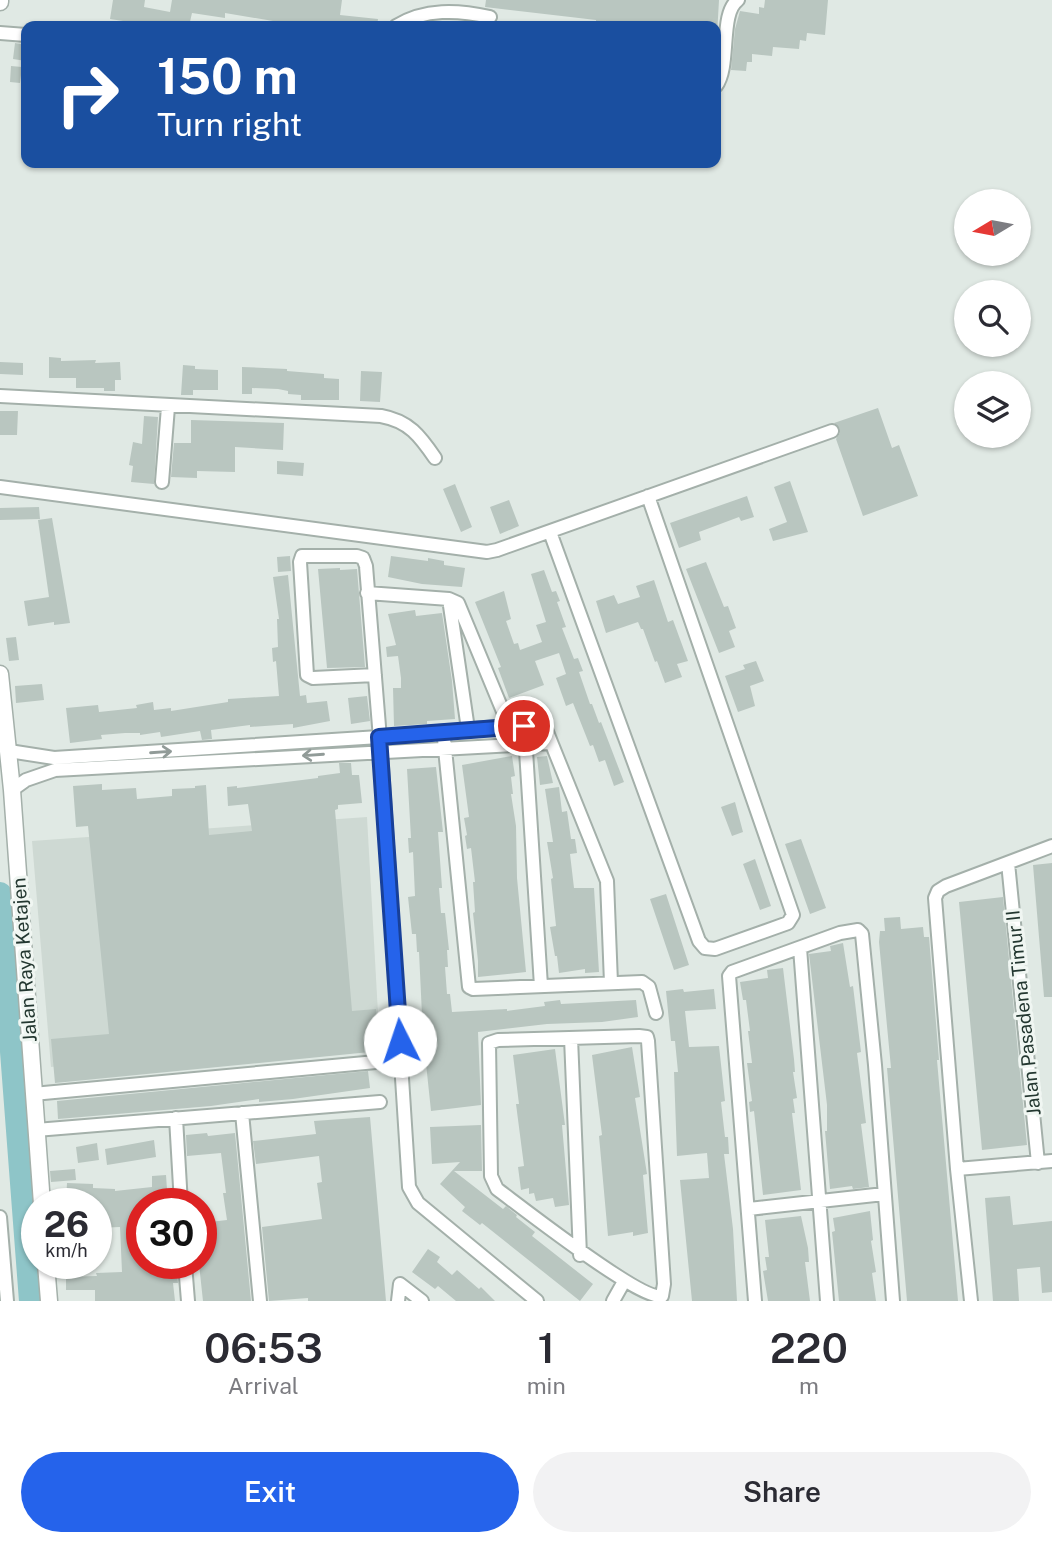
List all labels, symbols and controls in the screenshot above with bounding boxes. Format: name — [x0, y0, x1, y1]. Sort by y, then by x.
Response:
text: 150 m — [157, 47, 298, 105]
icon: right — [42, 49, 133, 140]
text: Turn right — [157, 106, 302, 143]
north arrow — [954, 189, 1031, 266]
map controls — [954, 189, 1031, 448]
button: search — [954, 280, 1031, 357]
button: layers — [954, 371, 1031, 448]
pin — [494, 696, 554, 756]
icon: arrive — [505, 707, 543, 745]
one-way arrow — [149, 745, 172, 758]
one-way arrow — [302, 749, 324, 762]
street label: Jalan Raya Ketajen — [7, 877, 41, 1043]
street label: Jalan Pasadena Timur II — [1001, 909, 1045, 1117]
position arrow — [363, 1004, 437, 1078]
speed limit sign: 30 — [126, 1188, 217, 1279]
text: 26 — [44, 1204, 89, 1245]
text: km/h — [45, 1240, 88, 1261]
text: 06:53 — [204, 1323, 323, 1372]
text: 1 — [537, 1323, 555, 1372]
text: 220 — [770, 1323, 848, 1372]
text: Arrival — [228, 1372, 299, 1399]
text: min — [527, 1372, 566, 1399]
text: m — [799, 1372, 819, 1399]
button: Exit — [21, 1452, 519, 1532]
button: Share — [533, 1452, 1031, 1532]

